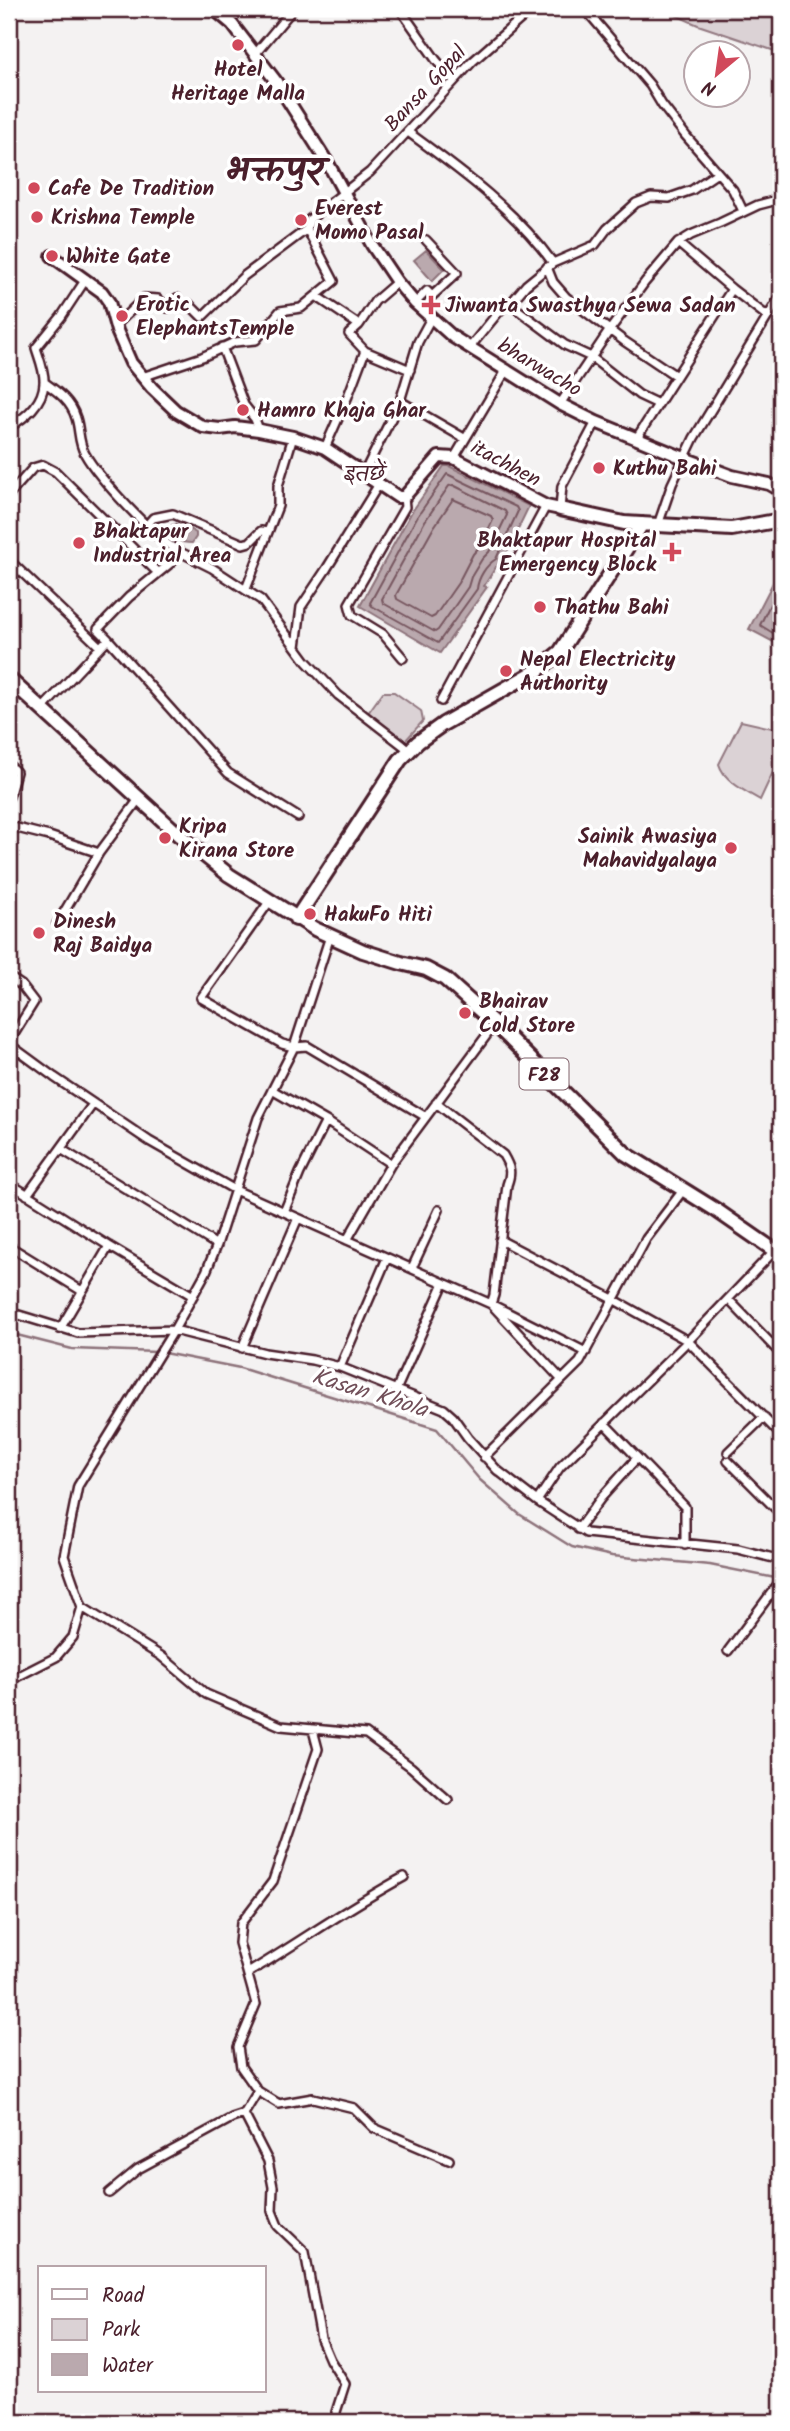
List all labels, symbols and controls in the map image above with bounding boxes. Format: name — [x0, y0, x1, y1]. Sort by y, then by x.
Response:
marker: Hotel Heritage Malla — [230, 37, 246, 53]
street label: Bansa Gopal — [377, 38, 475, 140]
north arrow — [682, 38, 752, 108]
place label: Hotel Heritage Malla — [171, 54, 305, 111]
text: N — [697, 71, 722, 103]
district label: भक्तपुर — [225, 144, 331, 200]
place label: Cafe De Tradition — [48, 173, 214, 206]
marker: Cafe De Tradition — [26, 180, 42, 196]
place label: Everest Momo Pasal — [315, 193, 424, 250]
place label: Krishna Temple — [51, 202, 195, 235]
marker: Krishna Temple — [29, 209, 45, 225]
marker: Everest Momo Pasal — [293, 212, 309, 228]
place label: White Gate — [66, 241, 171, 274]
marker: White Gate — [44, 248, 60, 264]
place label: Erotic ElephantsTemple — [136, 289, 294, 346]
place label: Jiwanta Swasthya Sewa Sadan — [445, 290, 736, 323]
marker: Jiwanta Swasthya Sewa Sadan — [423, 297, 439, 313]
marker: Erotic ElephantsTemple — [114, 308, 130, 324]
street label: bharwacho — [491, 330, 588, 406]
place label: Hamro Khaja Ghar — [257, 395, 427, 428]
marker: Hamro Khaja Ghar — [235, 402, 251, 418]
street label: itachhen — [464, 432, 546, 497]
place label: Kuthu Bahi — [613, 453, 717, 486]
district label: इतछें — [343, 457, 388, 493]
marker: Kuthu Bahi — [591, 460, 607, 476]
place label: Bhaktapur Industrial Area — [93, 516, 231, 573]
place label: Bhaktapur Hospital Emergency Block — [477, 525, 657, 582]
marker: Bhaktapur Industrial Area — [71, 535, 87, 551]
marker: Bhaktapur Hospital Emergency Block — [662, 542, 682, 562]
place label: Thathu Bahi — [554, 592, 669, 625]
marker: Thathu Bahi — [532, 599, 548, 615]
place label: Nepal Electricity Authority — [520, 644, 676, 701]
marker: Nepal Electricity Authority — [498, 663, 514, 679]
place label: Kripa Kirana Store — [179, 811, 294, 868]
place label: Sainik Awasiya Mahavidyalaya — [578, 821, 717, 878]
marker: Kripa Kirana Store — [157, 830, 173, 846]
marker: Sainik Awasiya Mahavidyalaya — [723, 840, 739, 856]
place label: HakuFo Hiti — [324, 899, 433, 932]
place label: Dinesh Raj Baidya — [53, 906, 152, 963]
marker: HakuFo Hiti — [302, 906, 318, 922]
marker: Dinesh Raj Baidya — [31, 925, 47, 941]
place label: Bhairav Cold Store — [479, 986, 575, 1043]
marker: Bhairav Cold Store — [457, 1005, 473, 1021]
road number: F28 — [520, 1058, 568, 1090]
water label: Kasan Khola — [307, 1359, 434, 1429]
legend — [38, 2266, 266, 2392]
text: Road — [102, 2280, 145, 2313]
text: Park — [102, 2314, 140, 2347]
text: Water — [102, 2350, 154, 2383]

